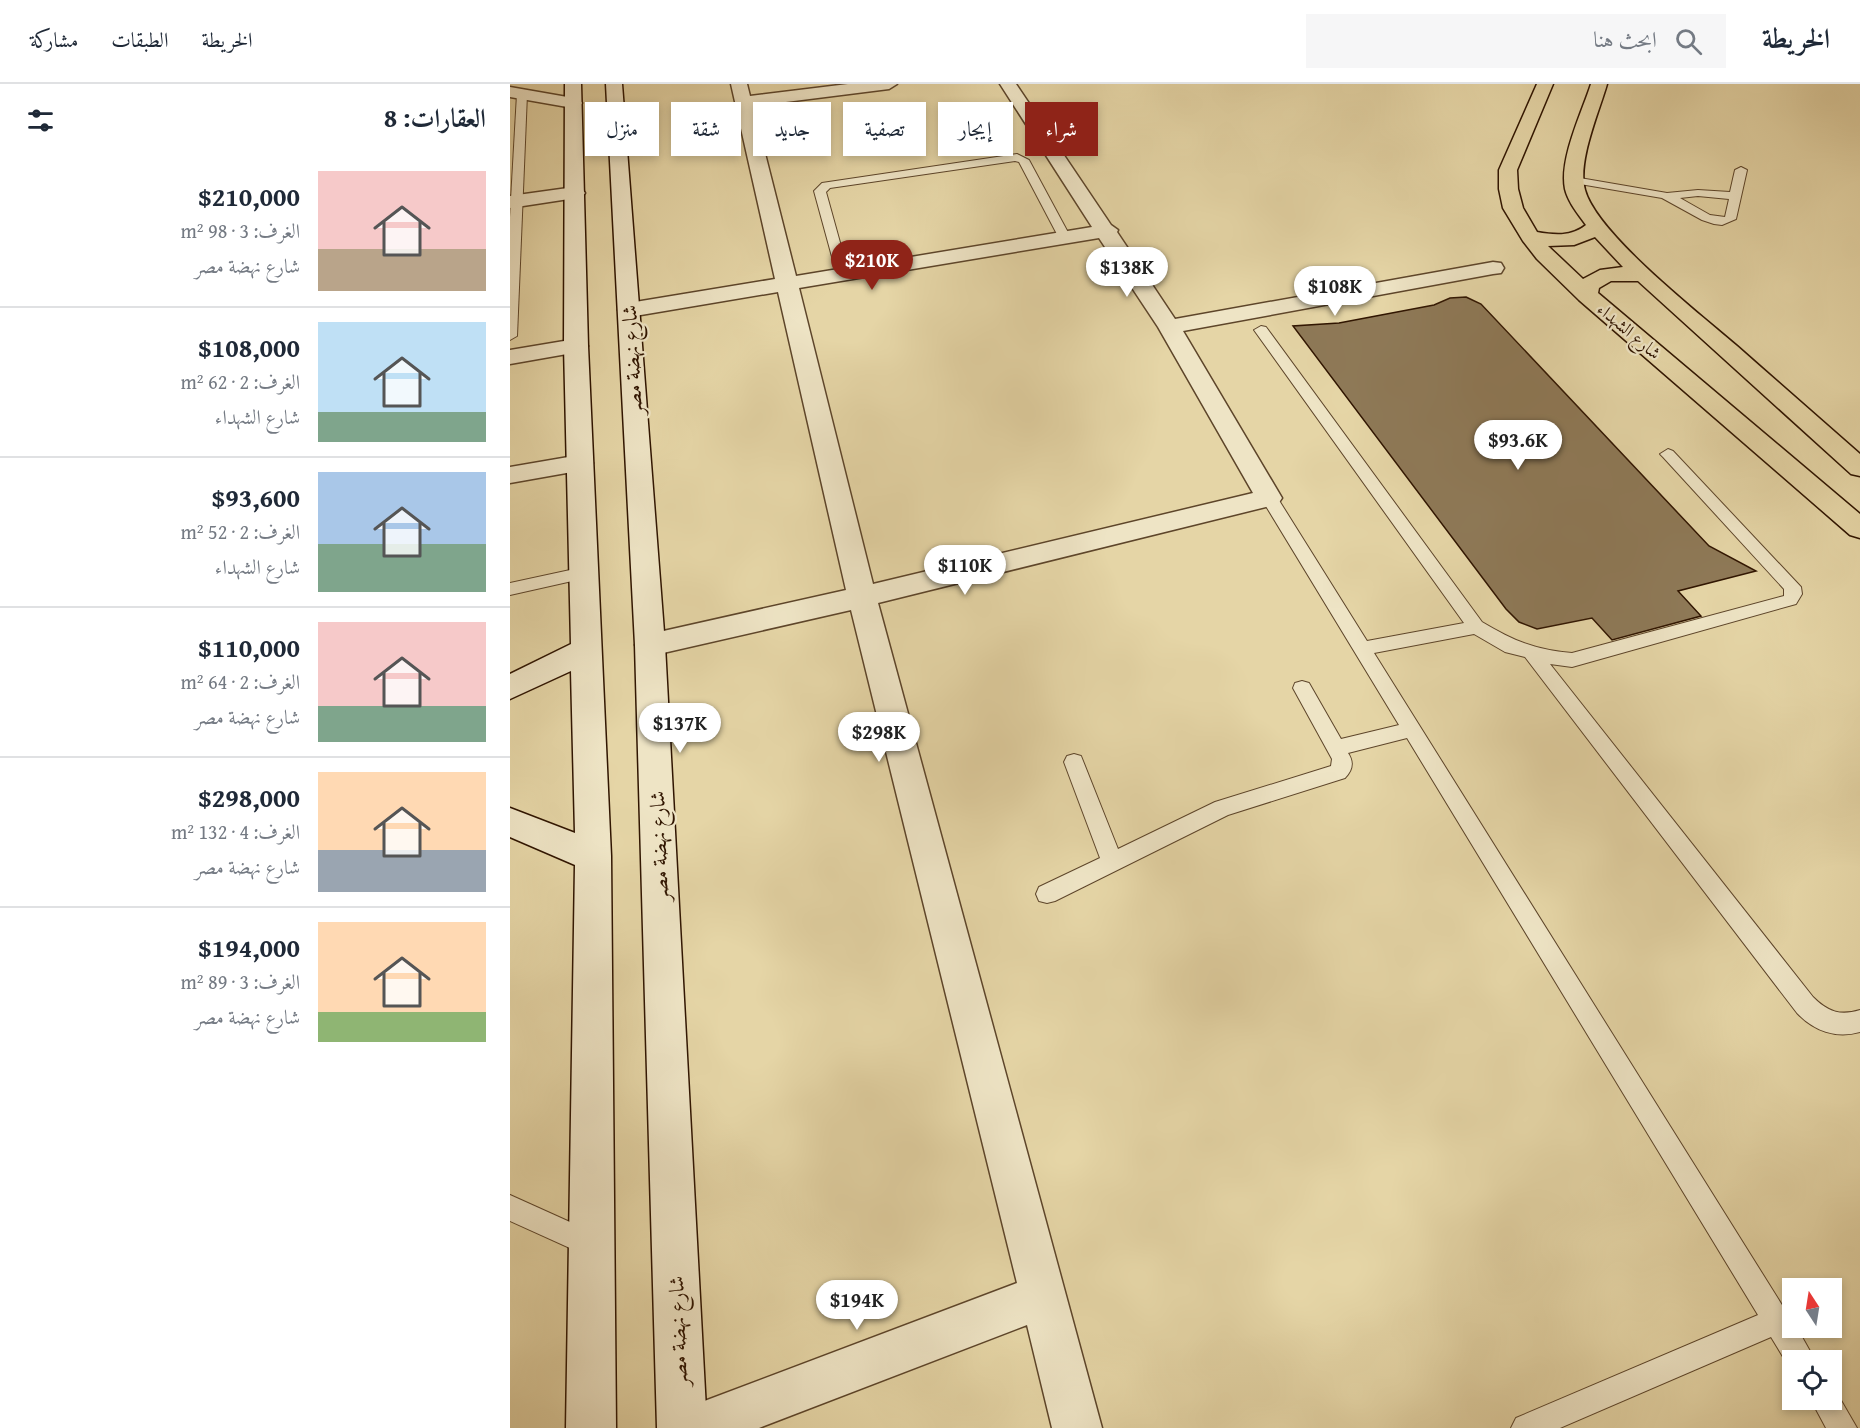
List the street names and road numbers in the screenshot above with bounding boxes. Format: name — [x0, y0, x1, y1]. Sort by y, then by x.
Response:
street label: شارع الشهداء — [1590, 296, 1667, 367]
street label: شارع نهضة مصر — [613, 304, 653, 418]
street label: شارع نهضة مصر — [641, 790, 679, 904]
street label: شارع نهضة مصر — [660, 1275, 698, 1389]

